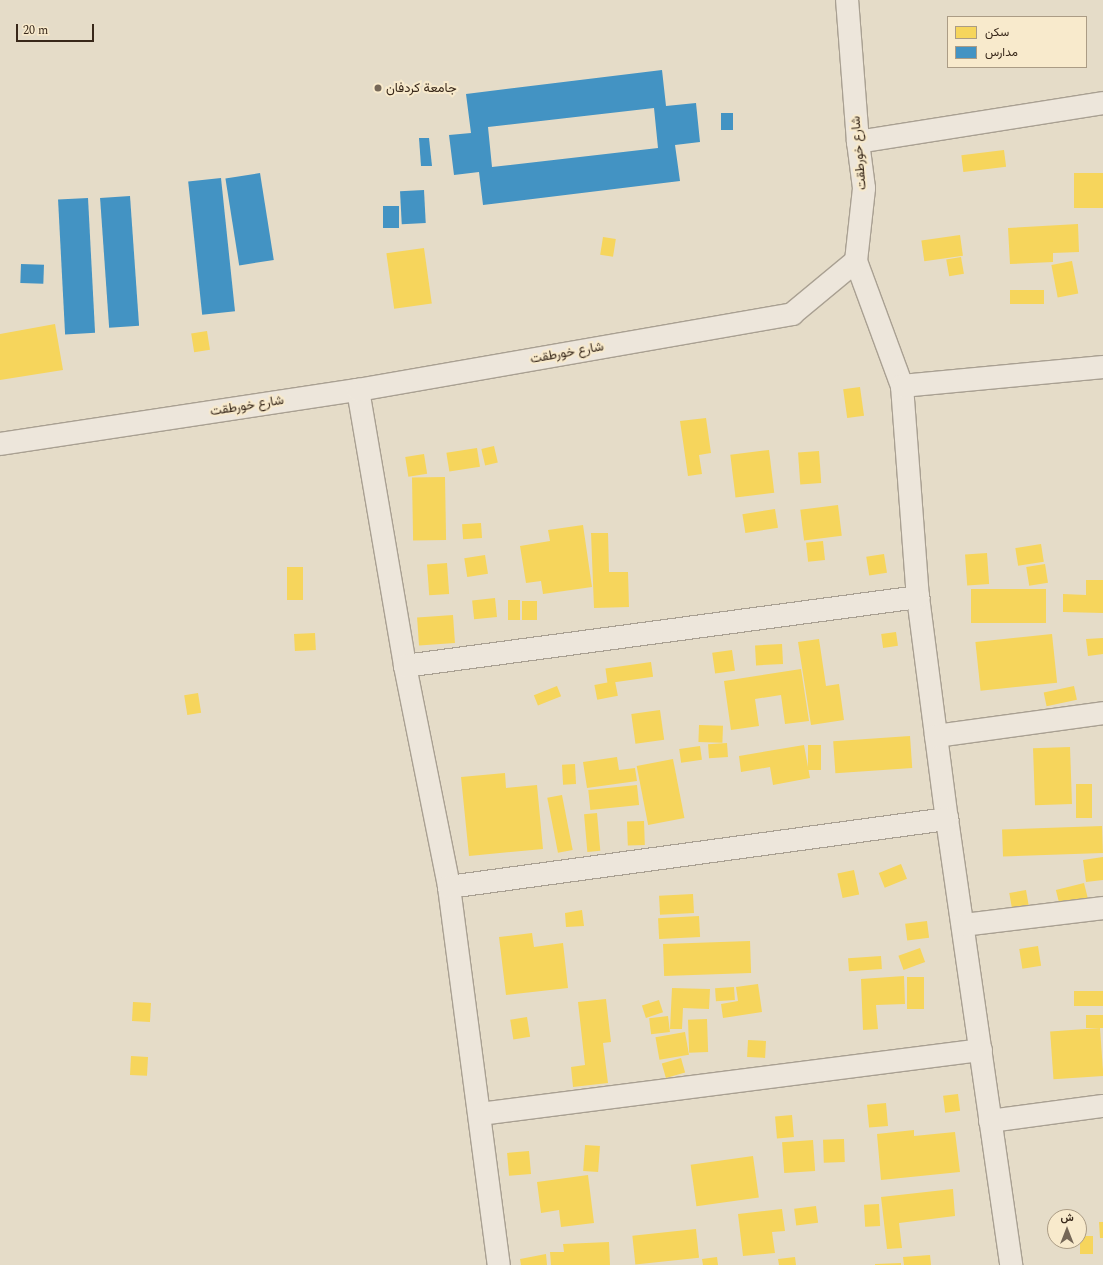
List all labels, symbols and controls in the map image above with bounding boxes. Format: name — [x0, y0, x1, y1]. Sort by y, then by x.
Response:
scale bar — [18, 16, 96, 42]
legend — [947, 16, 1087, 68]
text: 20 m — [23, 21, 48, 40]
text: سكن — [985, 23, 1009, 42]
text: مدارس — [985, 43, 1018, 62]
place label: جامعة كردفان — [386, 80, 457, 96]
marker: جامعة كردفان — [373, 83, 383, 93]
street label: شارع خورطقت — [848, 115, 870, 191]
street label: شارع خورطقت — [529, 339, 605, 367]
street label: شارع خورطقت — [209, 392, 285, 420]
north arrow — [1047, 1209, 1087, 1249]
text: ش — [1060, 1209, 1074, 1226]

